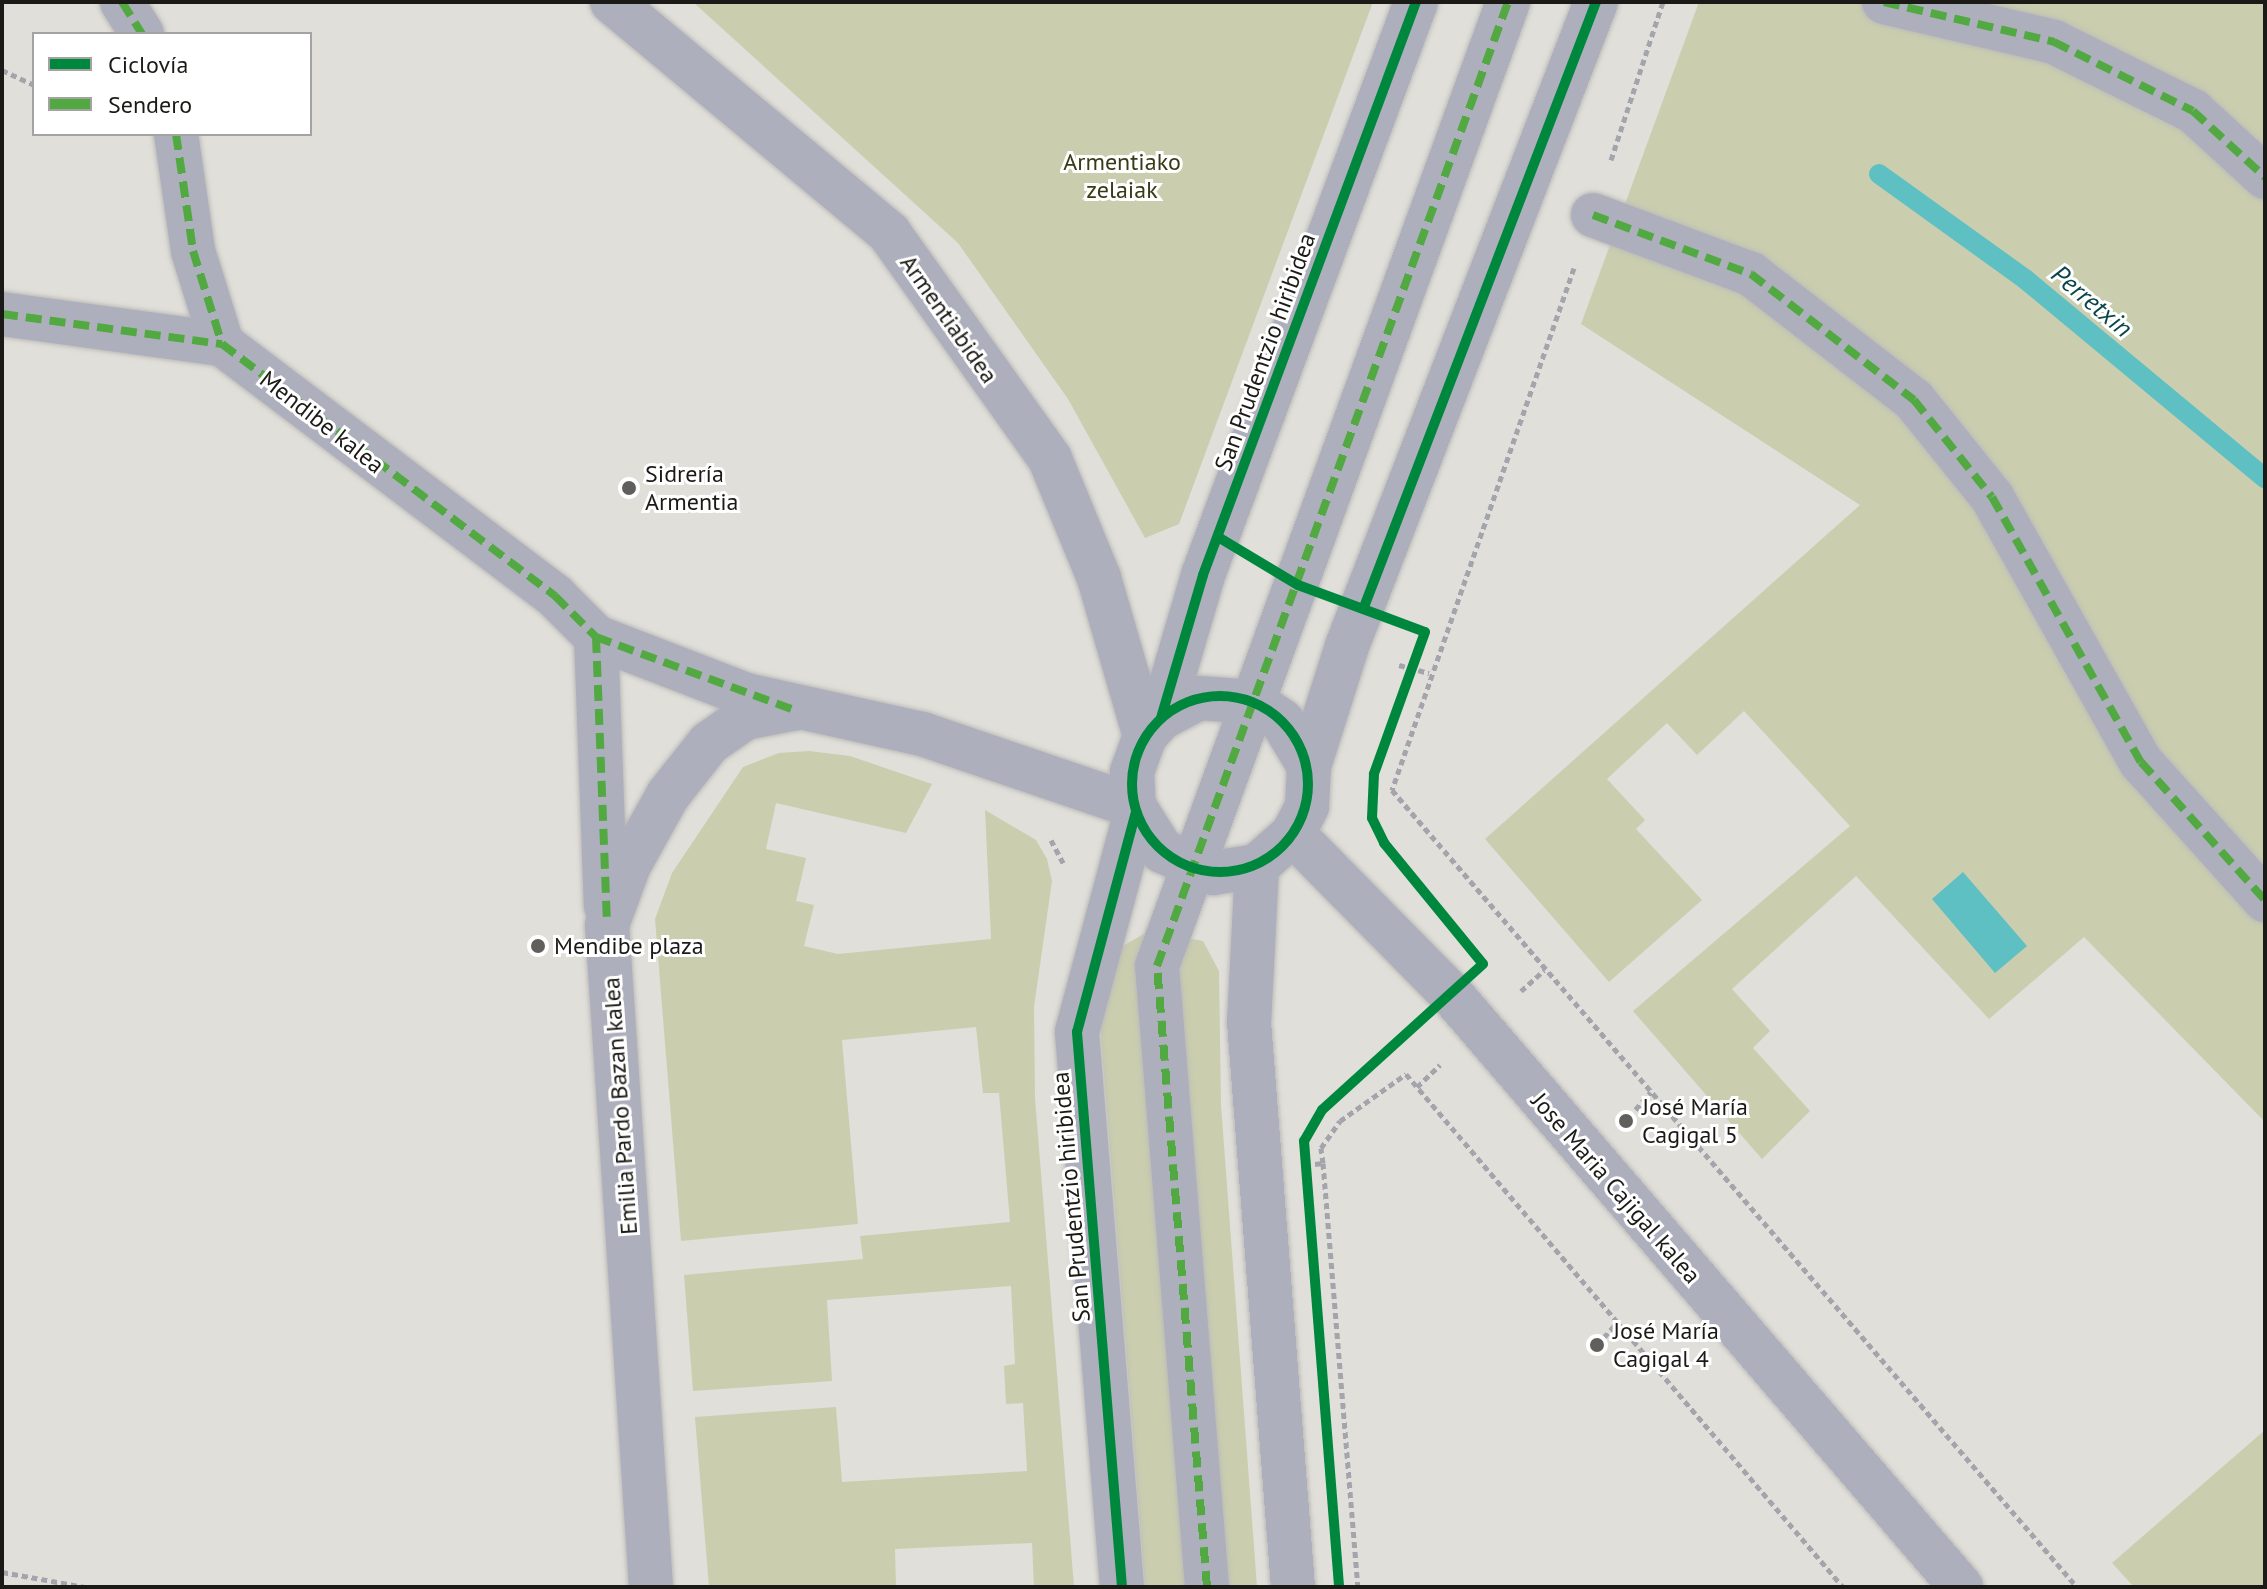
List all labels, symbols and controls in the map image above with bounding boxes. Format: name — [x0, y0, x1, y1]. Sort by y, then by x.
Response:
legend — [32, 32, 312, 136]
text: Ciclovía — [108, 49, 188, 80]
text: Sendero — [108, 89, 192, 120]
park label: Armentiako zelaiak — [1063, 148, 1181, 204]
street label: San Prudentzio hiribidea — [1209, 229, 1321, 475]
street label: Armentiabidea — [894, 249, 1004, 389]
water label: Perretxin — [2045, 258, 2139, 344]
street label: Mendibe kalea — [254, 365, 390, 479]
place label: Sidrería Armentia — [645, 460, 738, 516]
marker: Sidrería Armentia — [620, 479, 638, 497]
place label: Mendibe plaza — [554, 932, 704, 960]
marker: Mendibe plaza — [529, 937, 547, 955]
street label: Emilia Pardo Bazan kalea — [597, 976, 643, 1236]
street label: San Prudentzio hiribidea — [1046, 1071, 1096, 1323]
street label: Jose Maria Cajigal kalea — [1525, 1087, 1707, 1289]
place label: José María Cagigal 5 — [1642, 1093, 1748, 1149]
marker: José María Cagigal 5 — [1617, 1112, 1635, 1130]
place label: José María Cagigal 4 — [1613, 1317, 1719, 1373]
marker: José María Cagigal 4 — [1588, 1336, 1606, 1354]

